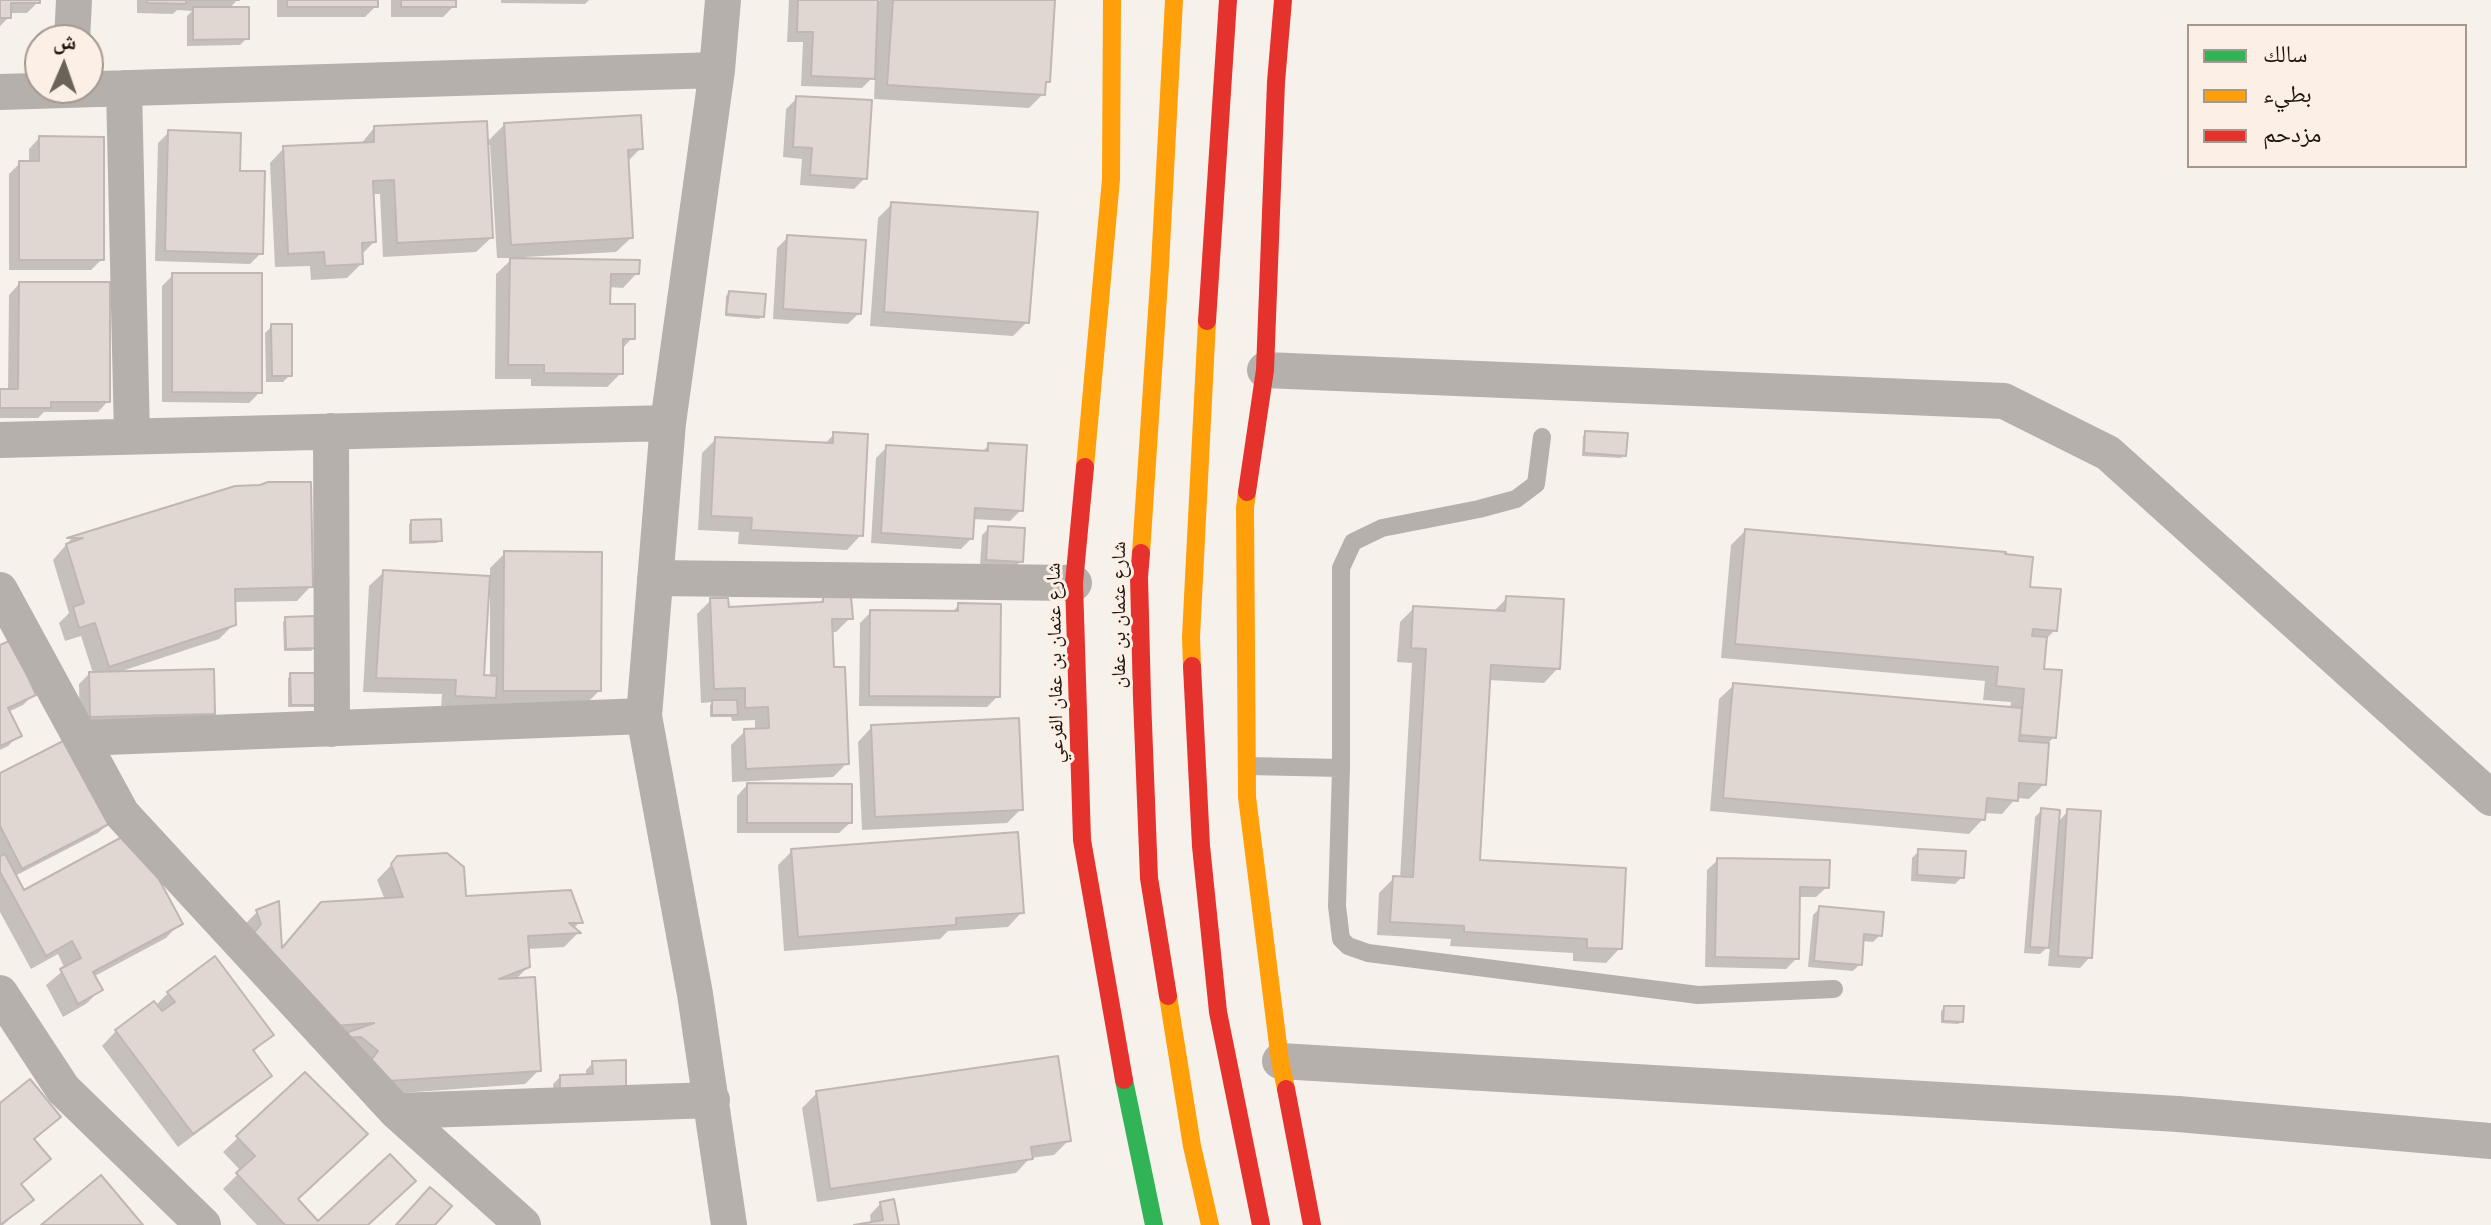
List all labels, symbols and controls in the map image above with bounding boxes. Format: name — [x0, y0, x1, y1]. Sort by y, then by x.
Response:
north arrow — [24, 24, 104, 104]
legend — [2187, 24, 2467, 168]
text: ش — [53, 29, 77, 54]
text: سالك — [2263, 41, 2308, 67]
text: بطيء — [2263, 81, 2312, 107]
text: مزدحم — [2263, 121, 2322, 147]
street label: شارع عثمان بن عفان — [1108, 541, 1132, 689]
street label: شارع عثمان بن عفان الفرعي — [1042, 562, 1070, 764]

